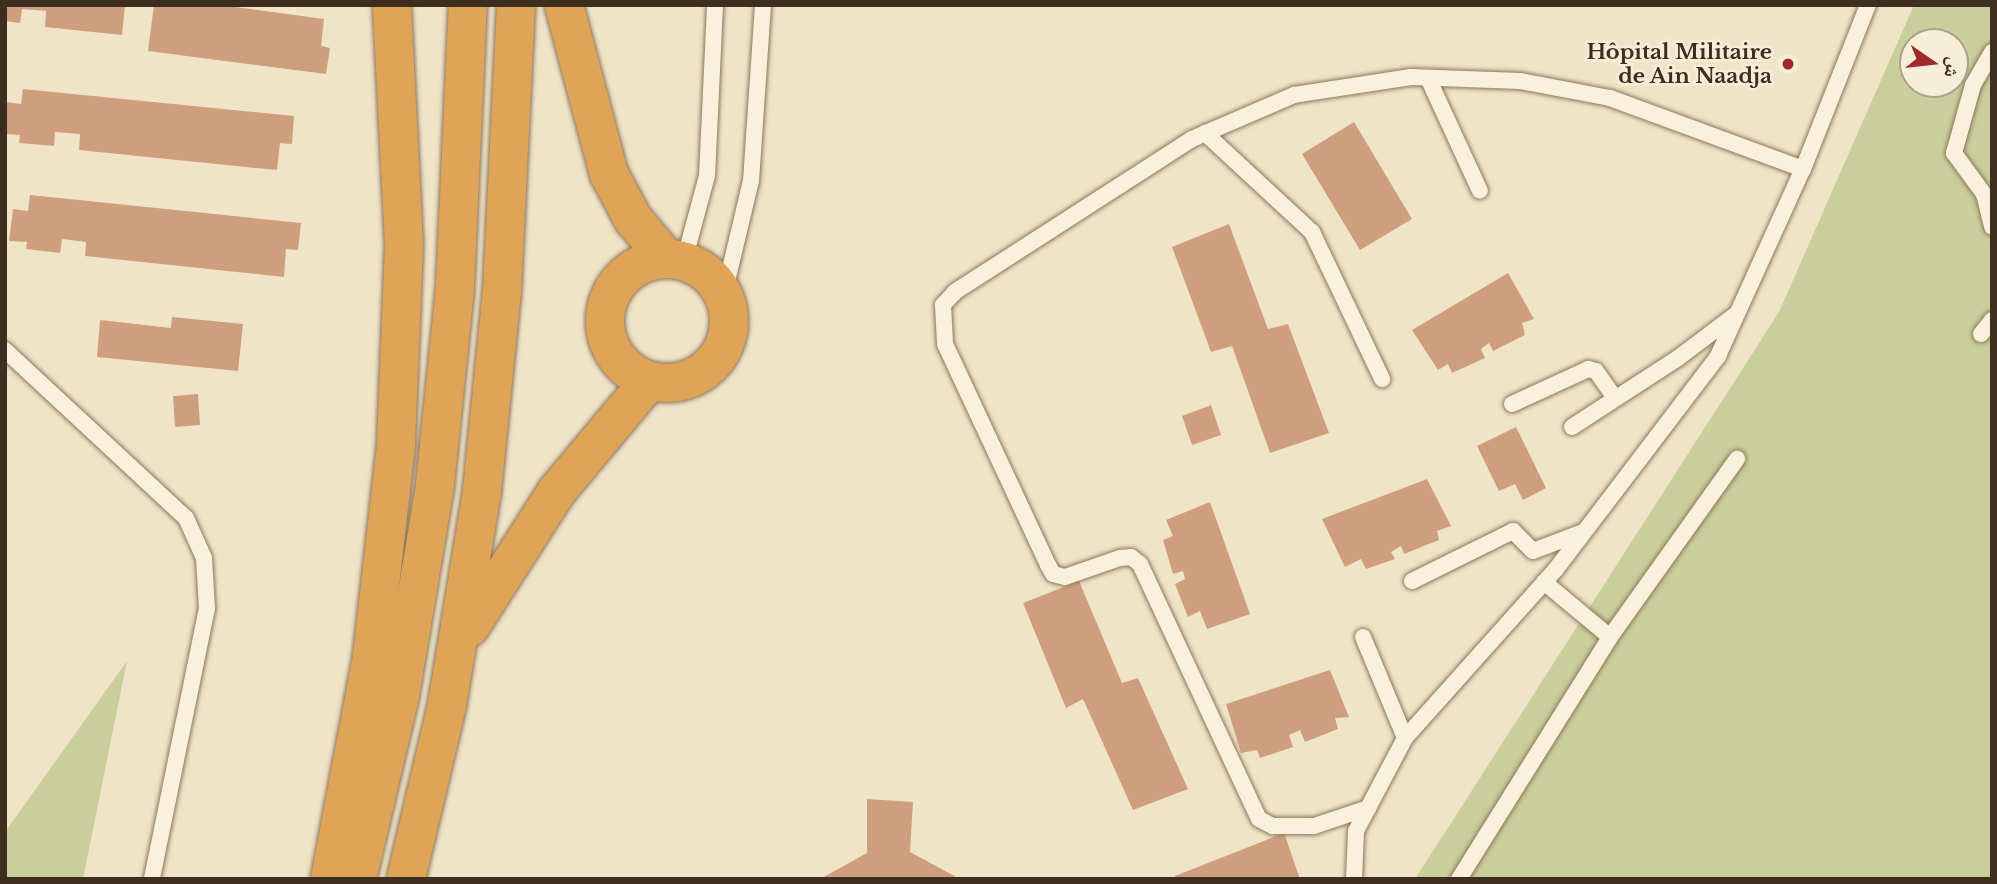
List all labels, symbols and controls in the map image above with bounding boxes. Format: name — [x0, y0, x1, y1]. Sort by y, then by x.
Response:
north arrow — [1899, 28, 1969, 98]
place label: Hôpital Militaire de Ain Naadja — [1587, 39, 1772, 89]
marker: Hôpital Militaire de Ain Naadja — [1778, 54, 1798, 74]
text: ش — [1939, 55, 1967, 80]

